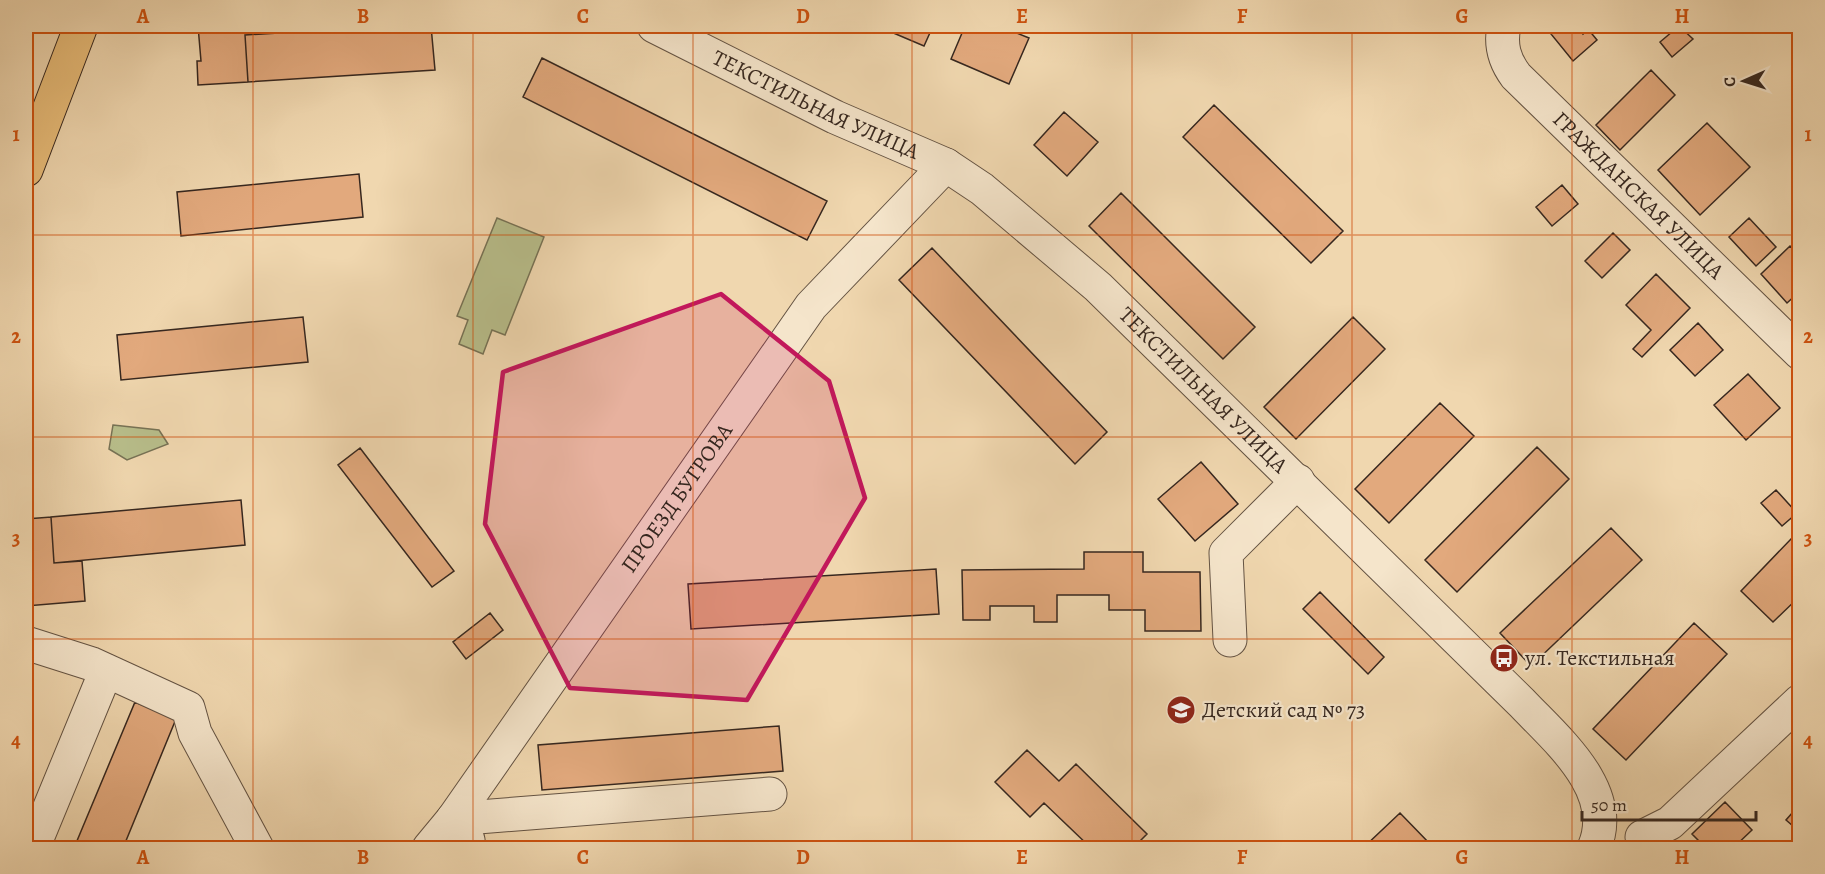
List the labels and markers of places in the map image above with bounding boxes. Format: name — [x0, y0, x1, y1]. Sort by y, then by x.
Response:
bus stop icon: ул. Текстильная — [1488, 642, 1520, 674]
place label: ул. Текстильная — [1524, 643, 1675, 673]
school or university icon: Детский сад № 73 — [1165, 694, 1197, 726]
place label: Детский сад № 73 — [1202, 695, 1365, 725]

